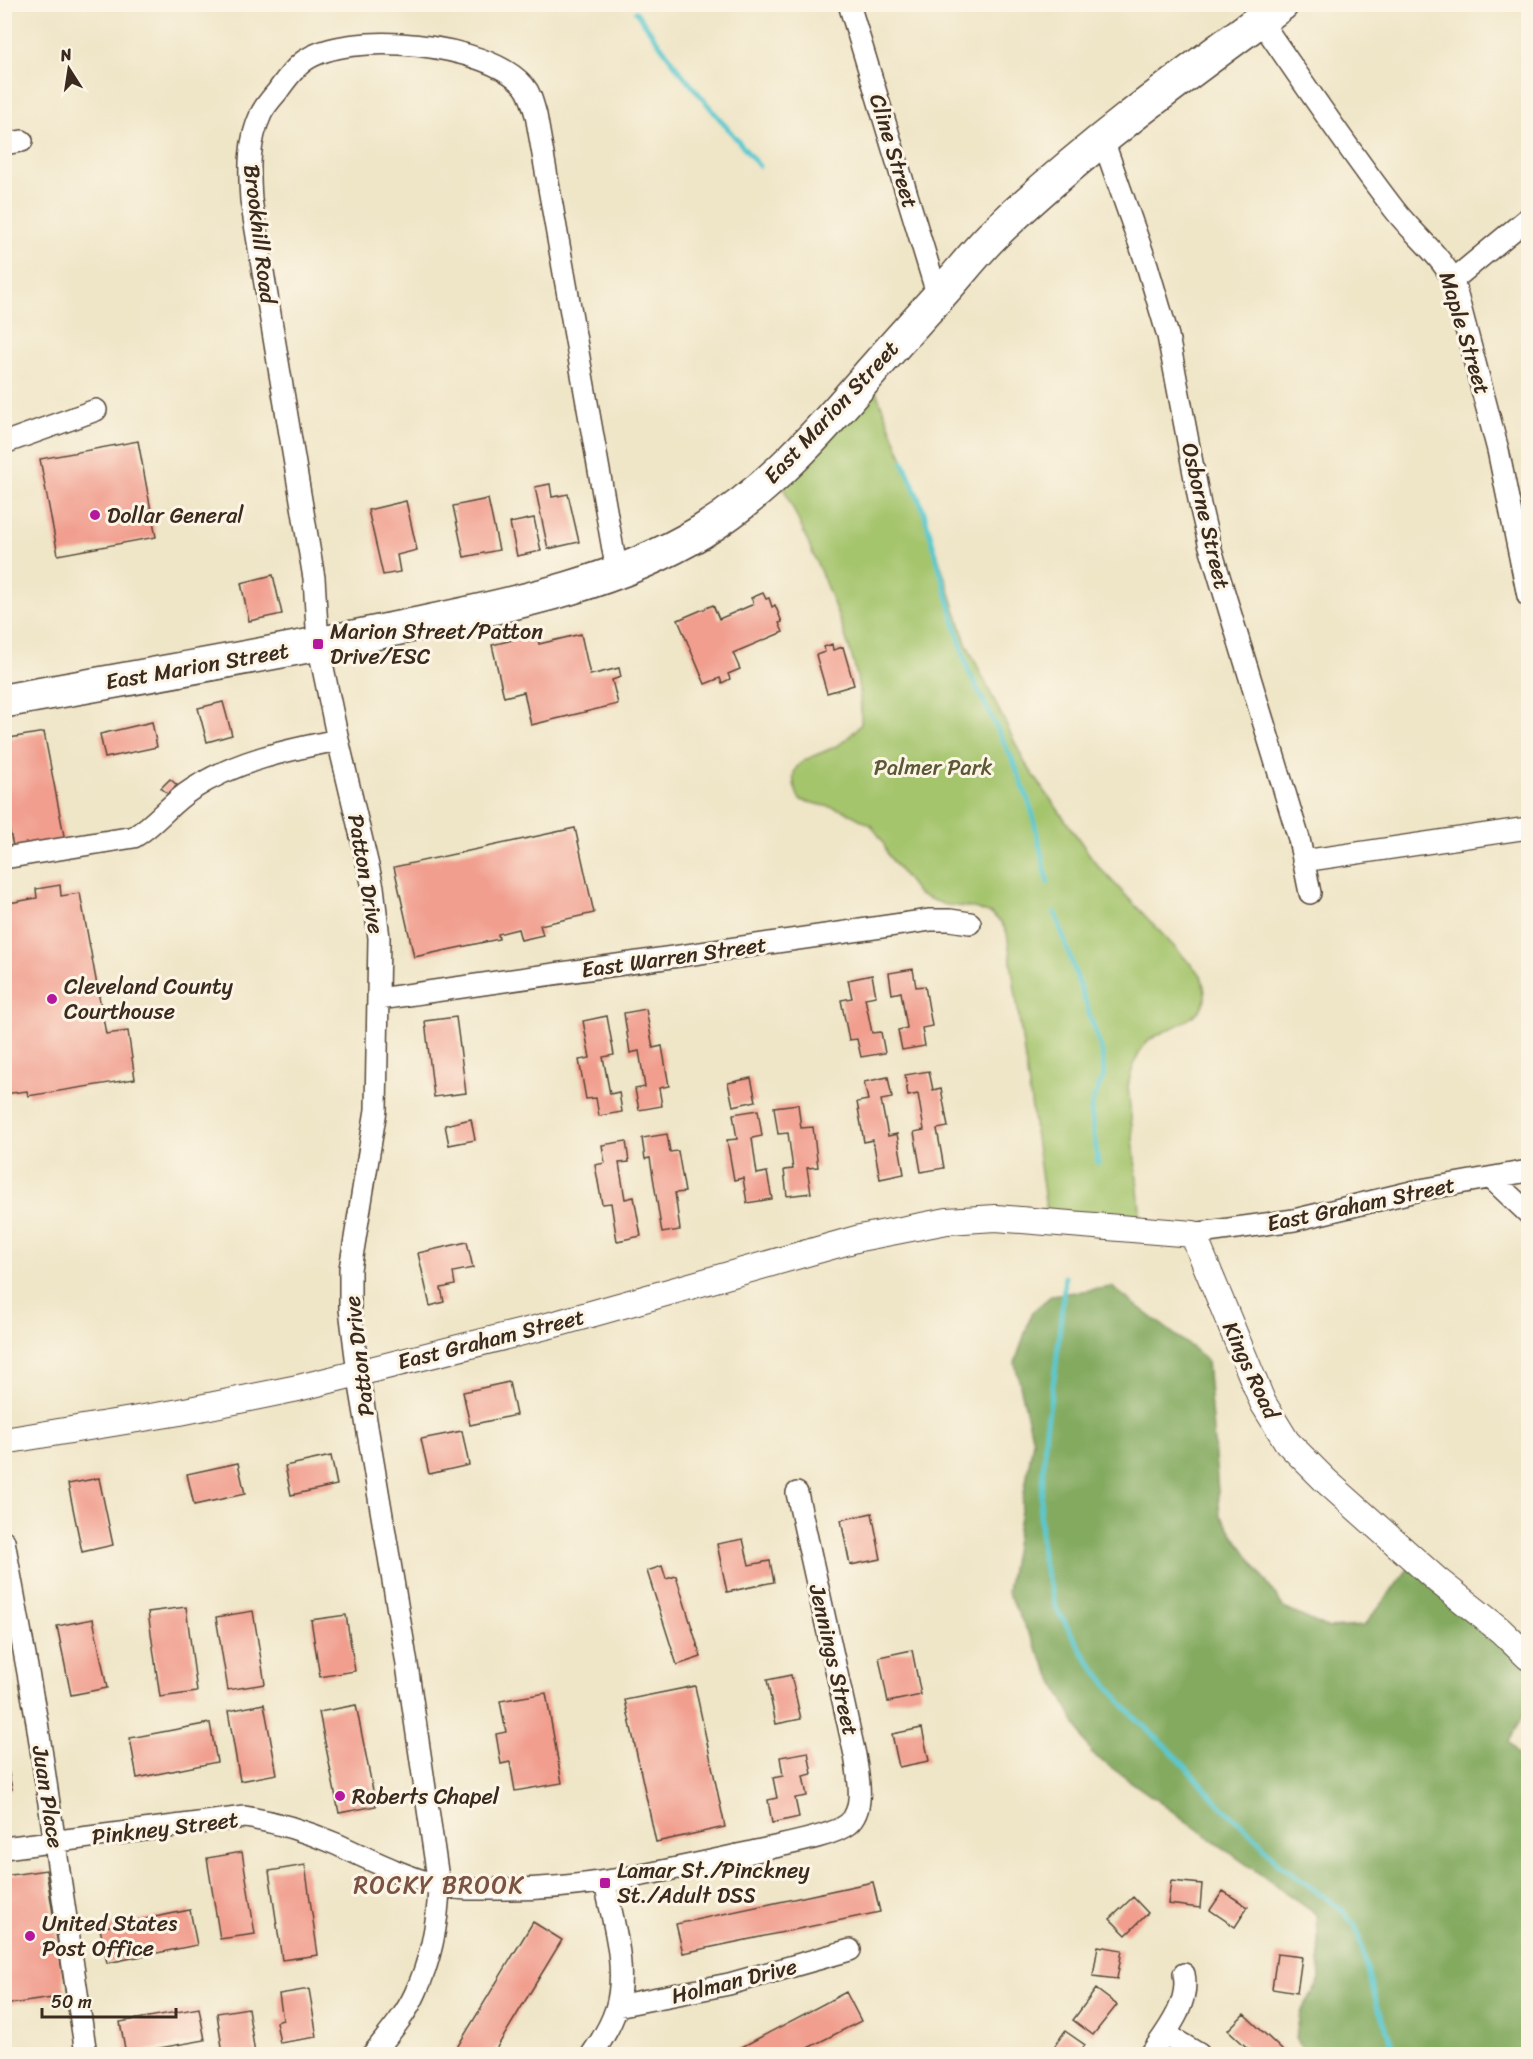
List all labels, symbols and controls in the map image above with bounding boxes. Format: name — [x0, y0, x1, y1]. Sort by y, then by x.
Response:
north arrow — [39, 39, 99, 99]
text: N — [57, 39, 75, 70]
street label: Cline Street — [858, 89, 930, 214]
street label: Brookhill Road — [232, 162, 288, 307]
street label: Maple Street — [1428, 267, 1502, 400]
street label: East Marion Street — [753, 331, 909, 493]
street label: Osborne Street — [1170, 439, 1242, 593]
place label: Dollar General — [107, 496, 244, 535]
marker: Dollar General — [88, 508, 102, 522]
place label: Marion Street/Patton Drive/ESC — [330, 612, 543, 676]
street label: East Marion Street — [102, 631, 292, 701]
marker: Marion Street/Patton Drive/ESC — [311, 637, 325, 651]
park label: Palmer Park — [874, 748, 993, 787]
street label: Patton Drive — [336, 811, 396, 937]
street label: East Warren Street — [579, 925, 770, 989]
place label: Cleveland County Courthouse — [64, 967, 234, 1031]
marker: Cleveland County Courthouse — [45, 992, 59, 1006]
street label: East Graham Street — [1263, 1165, 1459, 1243]
street label: Patton Drive — [332, 1294, 386, 1418]
street label: East Graham Street — [393, 1297, 589, 1381]
street label: Kings Road — [1211, 1314, 1291, 1427]
street label: Jennings Street — [797, 1579, 870, 1740]
street label: Juan Place — [21, 1742, 75, 1851]
place label: Roberts Chapel — [352, 1777, 500, 1816]
marker: Roberts Chapel — [333, 1789, 347, 1803]
street label: Pinkney Street — [90, 1800, 241, 1856]
place label: Lamar St./Pinckney St./Adult DSS — [617, 1851, 810, 1915]
district label: ROCKY BROOK — [353, 1864, 525, 1906]
marker: Lamar St./Pinckney St./Adult DSS — [598, 1876, 612, 1890]
place label: United States Post Office — [42, 1904, 177, 1968]
marker: United States Post Office — [23, 1929, 37, 1943]
street label: Holman Drive — [667, 1947, 801, 2015]
scale bar — [42, 1981, 176, 2019]
text: 50 m — [51, 1986, 92, 2018]

